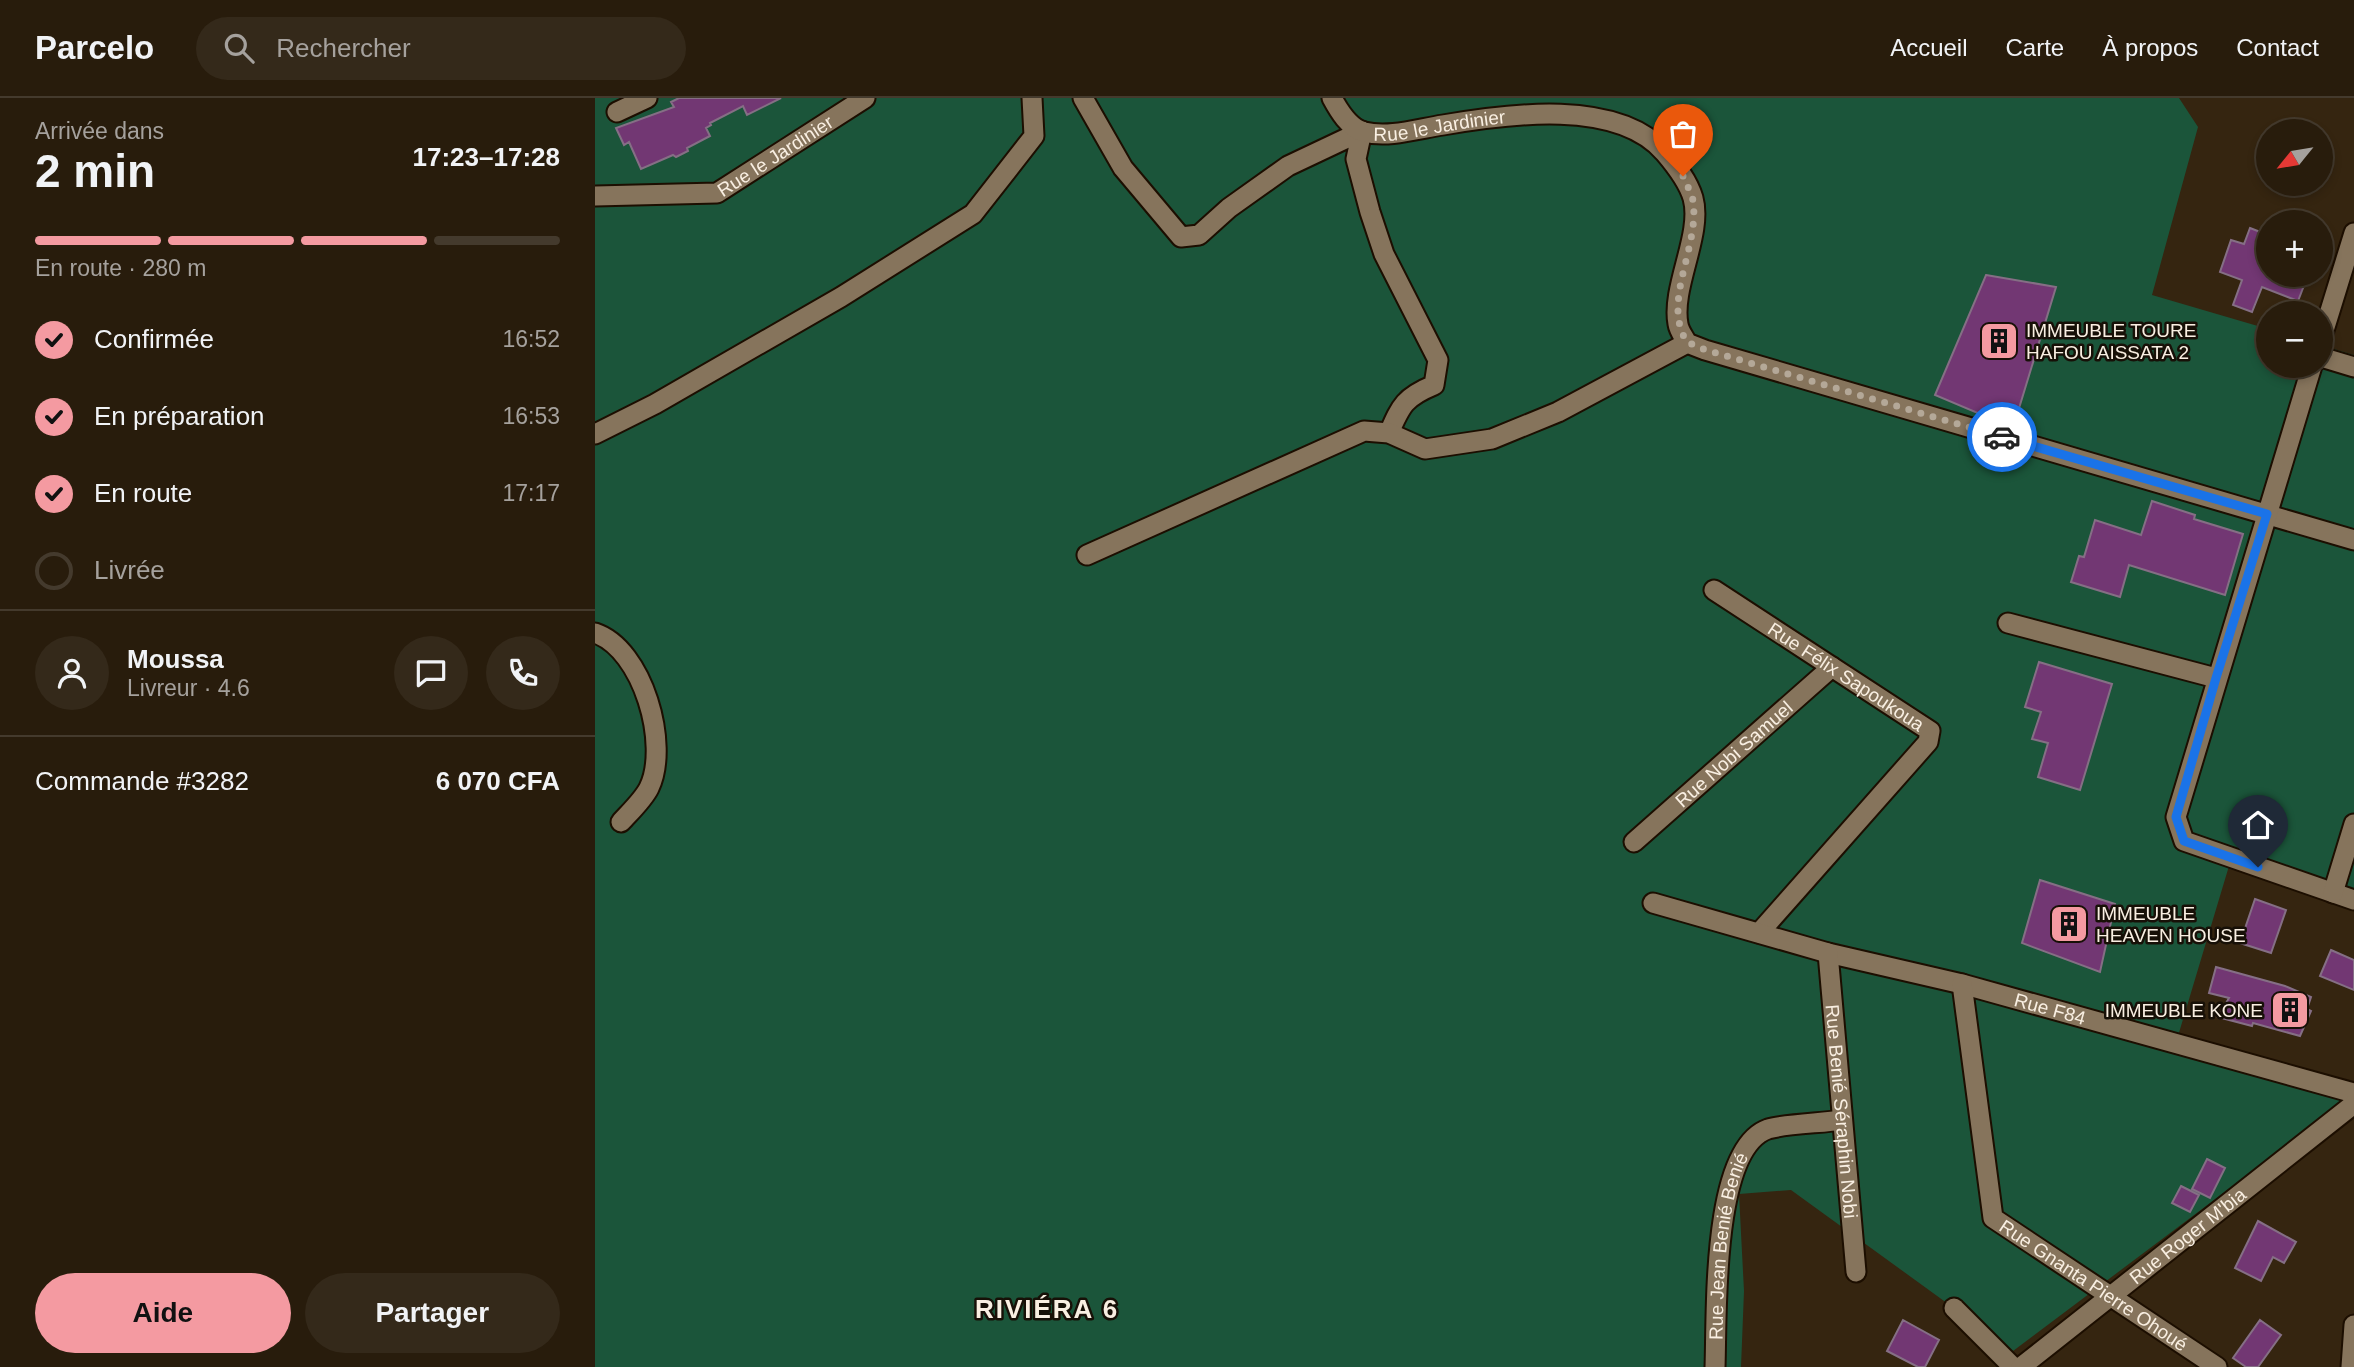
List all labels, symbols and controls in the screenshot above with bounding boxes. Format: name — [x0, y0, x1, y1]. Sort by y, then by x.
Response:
search box — [196, 17, 686, 80]
text: Parcelo — [35, 29, 154, 66]
icon: search — [220, 29, 258, 67]
text: Rechercher — [276, 33, 411, 63]
text: Accueil — [1890, 34, 1968, 61]
text: Carte — [2006, 34, 2064, 61]
text: À propos — [2102, 34, 2198, 61]
text: Contact — [2236, 34, 2319, 61]
pin — [1653, 104, 1713, 176]
street label: Rue le Jardinier — [1373, 106, 1507, 145]
street label: Rue le Jardinier — [714, 111, 838, 201]
icon: bag — [1664, 115, 1702, 153]
text: Arrivée dans — [35, 118, 164, 144]
north arrow — [2256, 119, 2333, 196]
map controls — [2256, 119, 2333, 378]
text: 17:23–17:28 — [413, 142, 560, 172]
text: 2 min — [35, 145, 155, 197]
button: + — [2256, 210, 2333, 287]
text: En route · 280 m — [35, 255, 206, 281]
button: − — [2256, 301, 2333, 378]
building icon: IMMEUBLE TOURE HAFOU AISSATA 2 — [1978, 320, 2020, 362]
place label: IMMEUBLE TOURE HAFOU AISSATA 2 — [2026, 320, 2196, 363]
icon: check — [35, 321, 73, 359]
text: Confirmée — [94, 324, 214, 354]
text: 16:52 — [502, 326, 560, 352]
icon: check — [35, 398, 73, 436]
text: En préparation — [94, 401, 265, 431]
courier — [1967, 402, 2037, 472]
text: 16:53 — [502, 403, 560, 429]
icon: car — [1983, 418, 2021, 456]
icon: check — [35, 475, 73, 513]
text: En route — [94, 478, 192, 508]
text: 17:17 — [502, 480, 560, 506]
text: Livrée — [94, 555, 165, 585]
street label: Rue Félix Sapoukoua — [1764, 618, 1928, 736]
button: person — [35, 636, 109, 710]
button: chat — [394, 636, 468, 710]
button: phone — [486, 636, 560, 710]
text: Moussa — [127, 644, 224, 674]
text: Livreur · 4.6 — [127, 675, 250, 701]
street label: Rue Nobi Samuel — [1671, 697, 1797, 812]
text: Commande #3282 — [35, 766, 249, 796]
text: 6 070 CFA — [436, 766, 560, 796]
pin — [2228, 795, 2288, 867]
icon: home — [2239, 806, 2277, 844]
building icon: IMMEUBLE HEAVEN HOUSE — [2048, 903, 2090, 945]
place label: IMMEUBLE HEAVEN HOUSE — [2096, 903, 2246, 946]
street label: Rue F84 — [2012, 989, 2088, 1029]
building icon: IMMEUBLE KONE — [2269, 989, 2311, 1031]
place label: IMMEUBLE KONE — [2105, 1000, 2263, 1021]
street label: Rue Benié Séraphin Nobi — [1822, 1004, 1861, 1219]
street label: Rue Jean Benié Benié — [1706, 1149, 1752, 1340]
street label: Rue Roger M'bia — [2125, 1183, 2250, 1288]
street label: Rue Gnanta Pierre Ohoué — [1996, 1215, 2191, 1355]
button: Aide — [35, 1273, 291, 1353]
button: Partager — [305, 1273, 560, 1353]
district label: RIVIÉRA 6 — [975, 1294, 1119, 1324]

